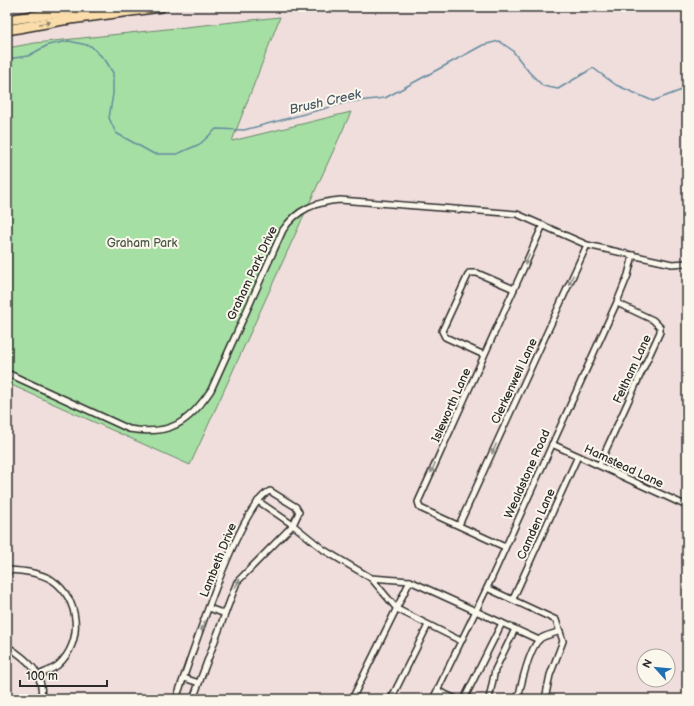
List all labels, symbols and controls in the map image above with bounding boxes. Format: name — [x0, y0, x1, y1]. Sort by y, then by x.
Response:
one-way arrow — [39, 20, 51, 26]
water label: Brush Creek — [288, 86, 363, 118]
street label: Graham Park Drive — [224, 224, 281, 323]
park label: Graham Park — [107, 236, 177, 251]
one-way arrow — [524, 255, 530, 266]
one-way arrow — [568, 275, 574, 286]
street label: Feltham Lane — [610, 332, 655, 406]
street label: Clerkenwell Lane — [488, 336, 541, 426]
street label: Isleworth Lane — [428, 366, 474, 445]
street label: Wealdstone Road — [501, 427, 554, 521]
street label: Hamstead Lane — [582, 441, 666, 491]
one-way arrow — [491, 444, 497, 455]
one-way arrow — [430, 463, 436, 474]
street label: Camden Lane — [514, 486, 559, 562]
street label: Lambeth Drive — [197, 521, 240, 600]
one-way arrow — [234, 578, 241, 590]
one-way arrow — [199, 620, 205, 632]
north arrow — [636, 648, 676, 688]
text: N — [640, 657, 655, 670]
scale bar — [20, 662, 107, 688]
text: 100 m — [26, 669, 58, 684]

